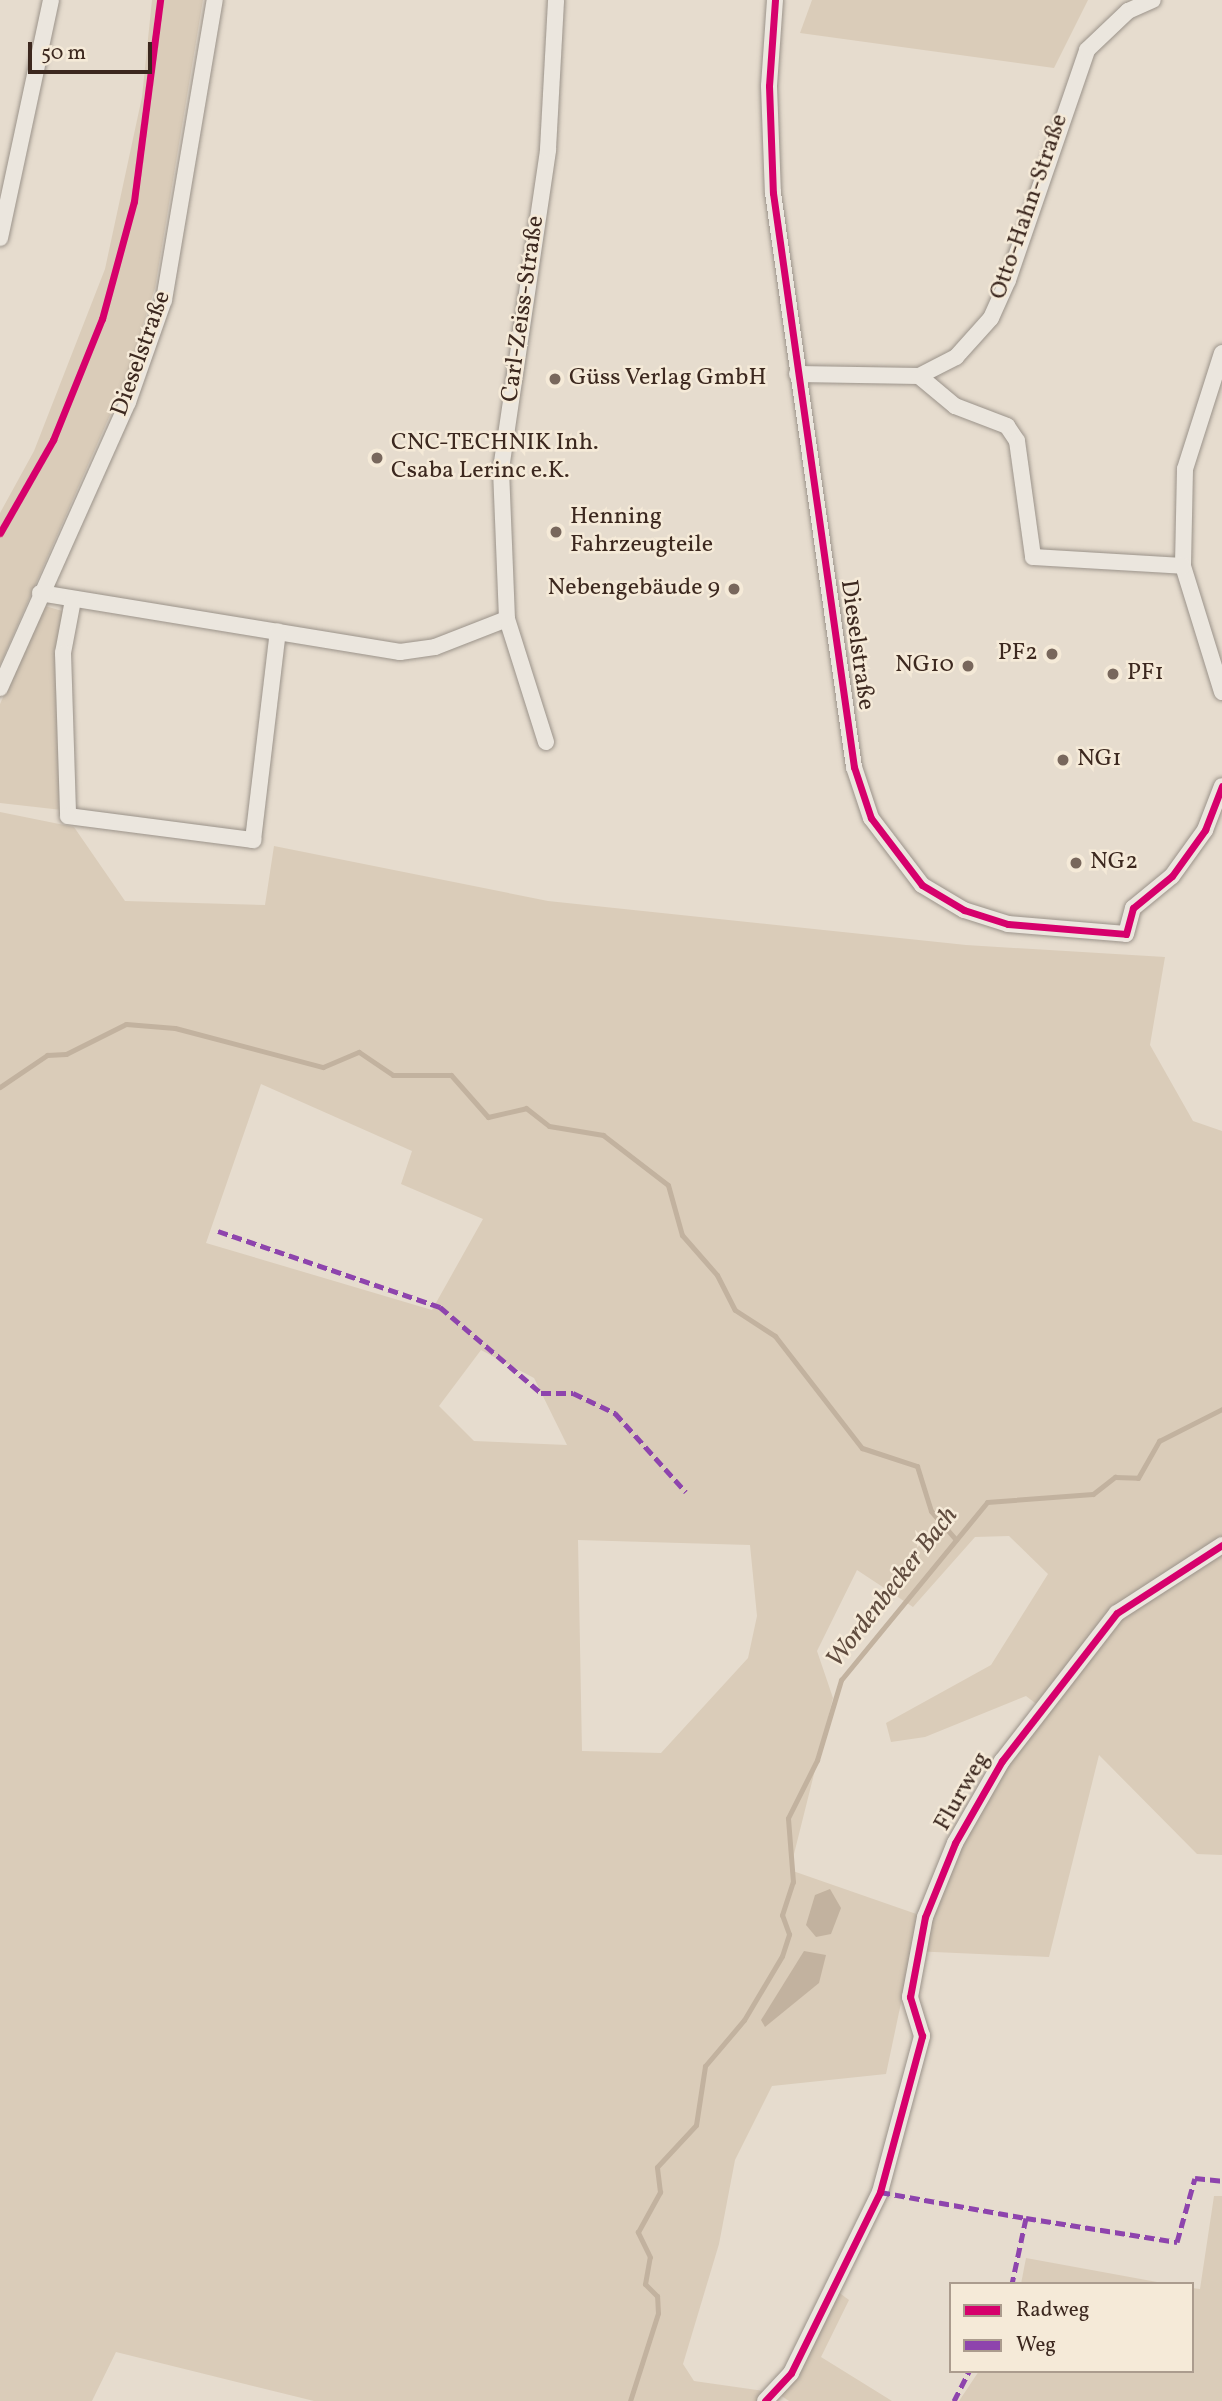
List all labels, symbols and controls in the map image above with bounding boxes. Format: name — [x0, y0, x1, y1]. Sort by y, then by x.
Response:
scale bar — [32, 28, 156, 72]
text: 50 m — [41, 39, 86, 68]
street label: Otto-Hahn-Straße — [985, 111, 1075, 303]
street label: Carl-Zeiss-Straße — [497, 214, 551, 404]
street label: Dieselstraße — [106, 287, 178, 421]
place label: Güss Verlag GmbH — [569, 365, 767, 393]
marker: Güss Verlag GmbH — [547, 371, 563, 387]
place label: CNC-TECHNIK Inh. Csaba Lerinc e.K. — [391, 430, 599, 486]
marker: CNC-TECHNIK Inh. Csaba Lerinc e.K. — [369, 450, 385, 466]
place label: Henning Fahrzeugteile — [570, 504, 713, 560]
marker: Henning Fahrzeugteile — [548, 524, 564, 540]
place label: Nebengebäude 9 — [548, 575, 720, 603]
street label: Dieselstraße — [833, 578, 879, 712]
marker: Nebengebäude 9 — [726, 581, 742, 597]
place label: PF2 — [998, 640, 1038, 668]
marker: PF2 — [1044, 646, 1060, 662]
place label: NG10 — [895, 652, 954, 680]
marker: NG10 — [960, 658, 976, 674]
place label: PF1 — [1127, 660, 1164, 688]
marker: PF1 — [1105, 666, 1121, 682]
place label: NG1 — [1077, 746, 1122, 774]
marker: NG1 — [1055, 752, 1071, 768]
place label: NG2 — [1090, 849, 1138, 877]
marker: NG2 — [1068, 855, 1084, 871]
water label: Wordenbecker Bach — [820, 1501, 966, 1675]
street label: Flurweg — [929, 1747, 997, 1837]
legend — [949, 2282, 1194, 2373]
text: Radweg — [1016, 2296, 1089, 2325]
text: Weg — [1016, 2331, 1056, 2360]

